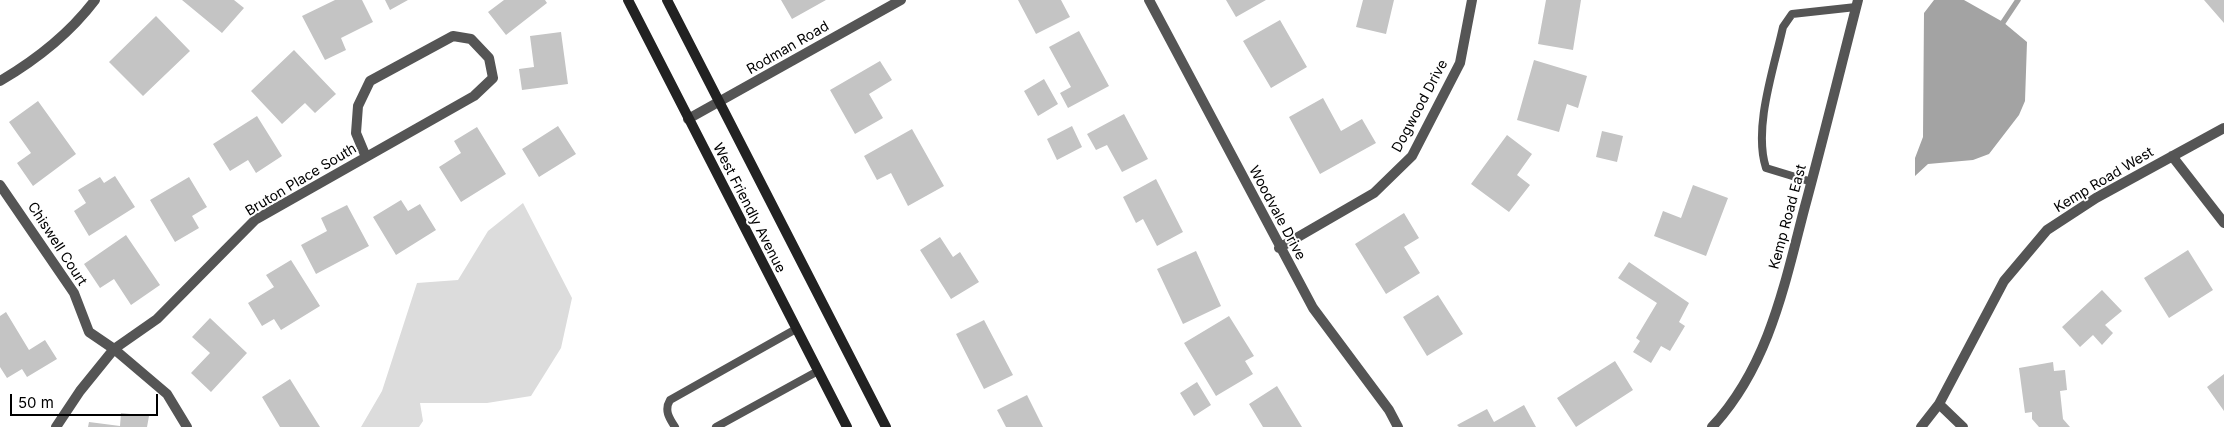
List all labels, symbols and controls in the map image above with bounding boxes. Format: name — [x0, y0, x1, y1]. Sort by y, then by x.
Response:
street label: Rodman Road — [744, 18, 832, 78]
street label: Dogwood Drive — [1389, 57, 1451, 155]
street label: Bruton Place South — [242, 140, 360, 220]
street label: West Friendly Avenue — [709, 140, 789, 276]
street label: Kemp Road West — [2051, 144, 2157, 216]
street label: Woodvale Drive — [1245, 163, 1309, 263]
street label: Kemp Road East — [1766, 163, 1810, 271]
street label: Chiswell Court — [24, 199, 90, 289]
scale bar — [12, 384, 160, 416]
text: 50 m — [18, 393, 54, 412]

